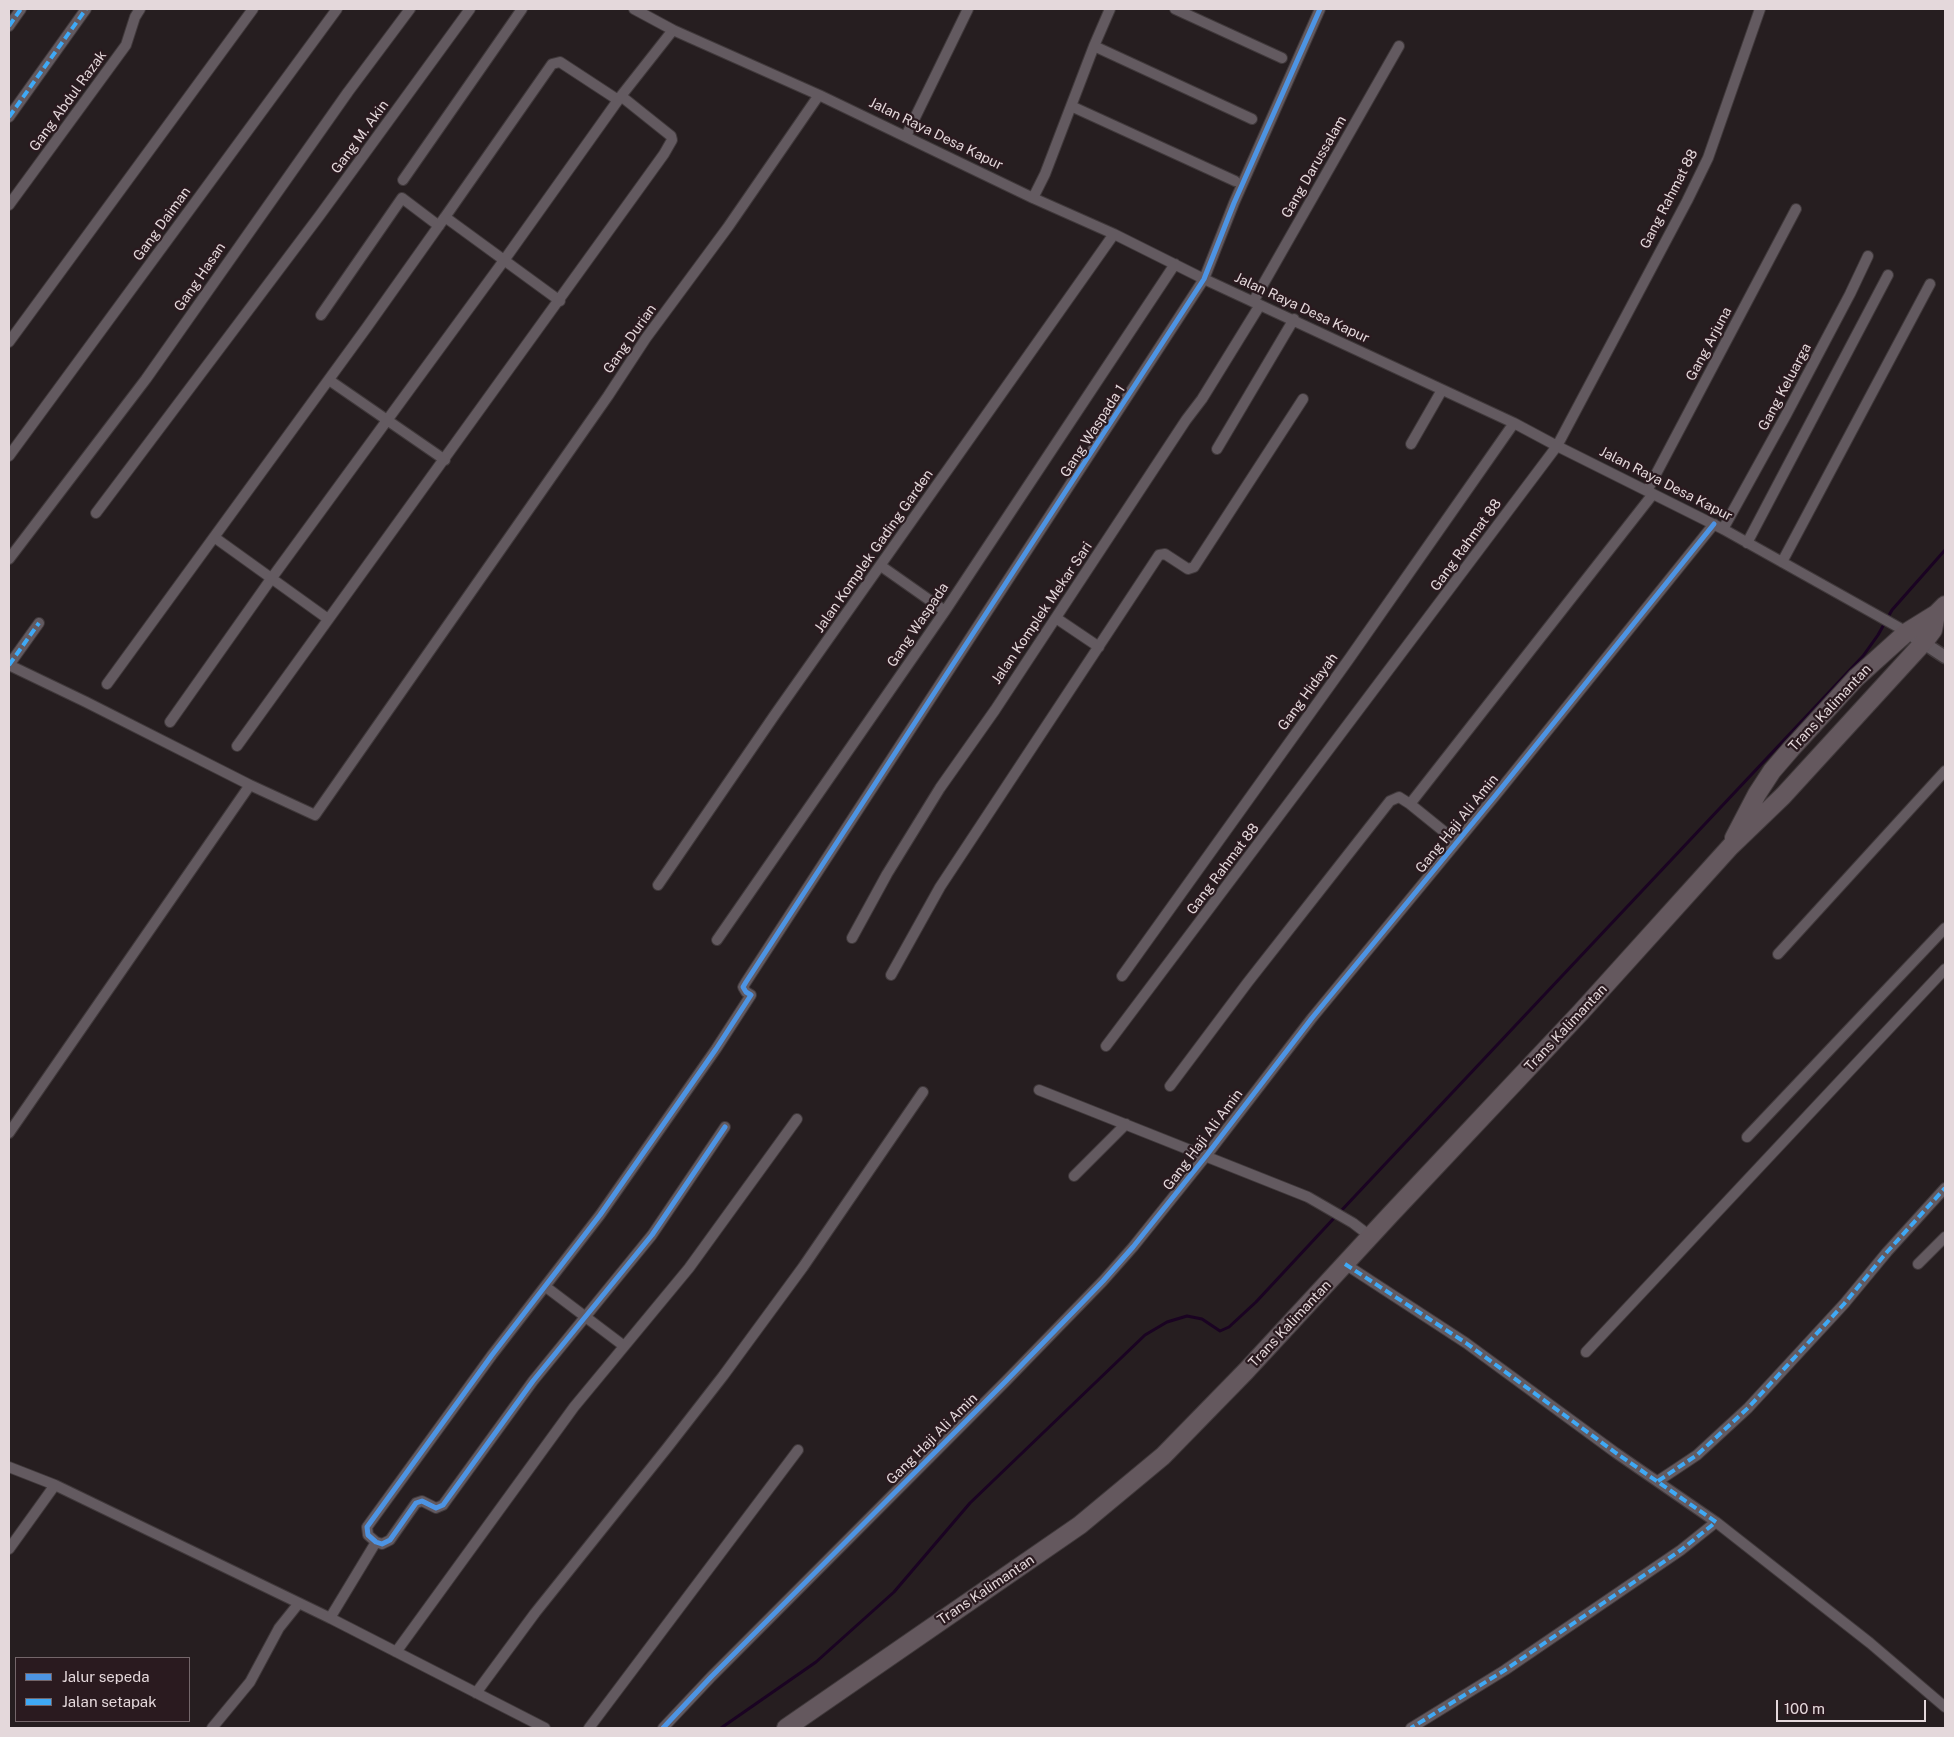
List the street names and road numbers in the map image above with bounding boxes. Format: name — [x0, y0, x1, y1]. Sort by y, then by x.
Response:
street label: Gang Abdul Razak — [26, 47, 110, 155]
street label: Jalan Raya Desa Kapur — [866, 94, 1006, 174]
street label: Gang M. Akin — [328, 97, 392, 177]
street label: Gang Darussalam — [1278, 113, 1350, 221]
street label: Gang Rahmat 88 — [1637, 146, 1701, 252]
street label: Gang Daiman — [130, 184, 194, 264]
street label: Gang Hasan — [171, 239, 229, 315]
street label: Jalan Raya Desa Kapur — [1232, 269, 1372, 347]
street label: Gang Durian — [600, 301, 660, 377]
street label: Gang Arjuna — [1682, 304, 1736, 384]
street label: Gang Keluarga — [1755, 340, 1815, 434]
street label: Gang Waspada 1 — [1057, 382, 1129, 480]
street label: Jalan Raya Desa Kapur — [1597, 443, 1735, 525]
street label: Jalan Komplek Gading Garden — [811, 466, 937, 636]
street label: Gang Rahmat 88 — [1427, 496, 1505, 594]
street label: Jalan Komplek Mekar Sari — [988, 539, 1096, 687]
street label: Gang Waspada — [884, 580, 952, 670]
street label: Gang Hidayah — [1274, 650, 1342, 734]
street label: Trans Kalimantan — [1785, 661, 1875, 755]
street label: Gang Haji Ali Amin — [1412, 771, 1502, 877]
street label: Gang Rahmat 88 — [1183, 820, 1263, 918]
street label: Trans Kalimantan — [1521, 981, 1611, 1075]
street label: Gang Haji Ali Amin — [1160, 1086, 1246, 1194]
street label: Trans Kalimantan — [1245, 1277, 1335, 1371]
street label: Gang Haji Ali Amin — [883, 1390, 981, 1488]
street label: Trans Kalimantan — [934, 1551, 1038, 1629]

